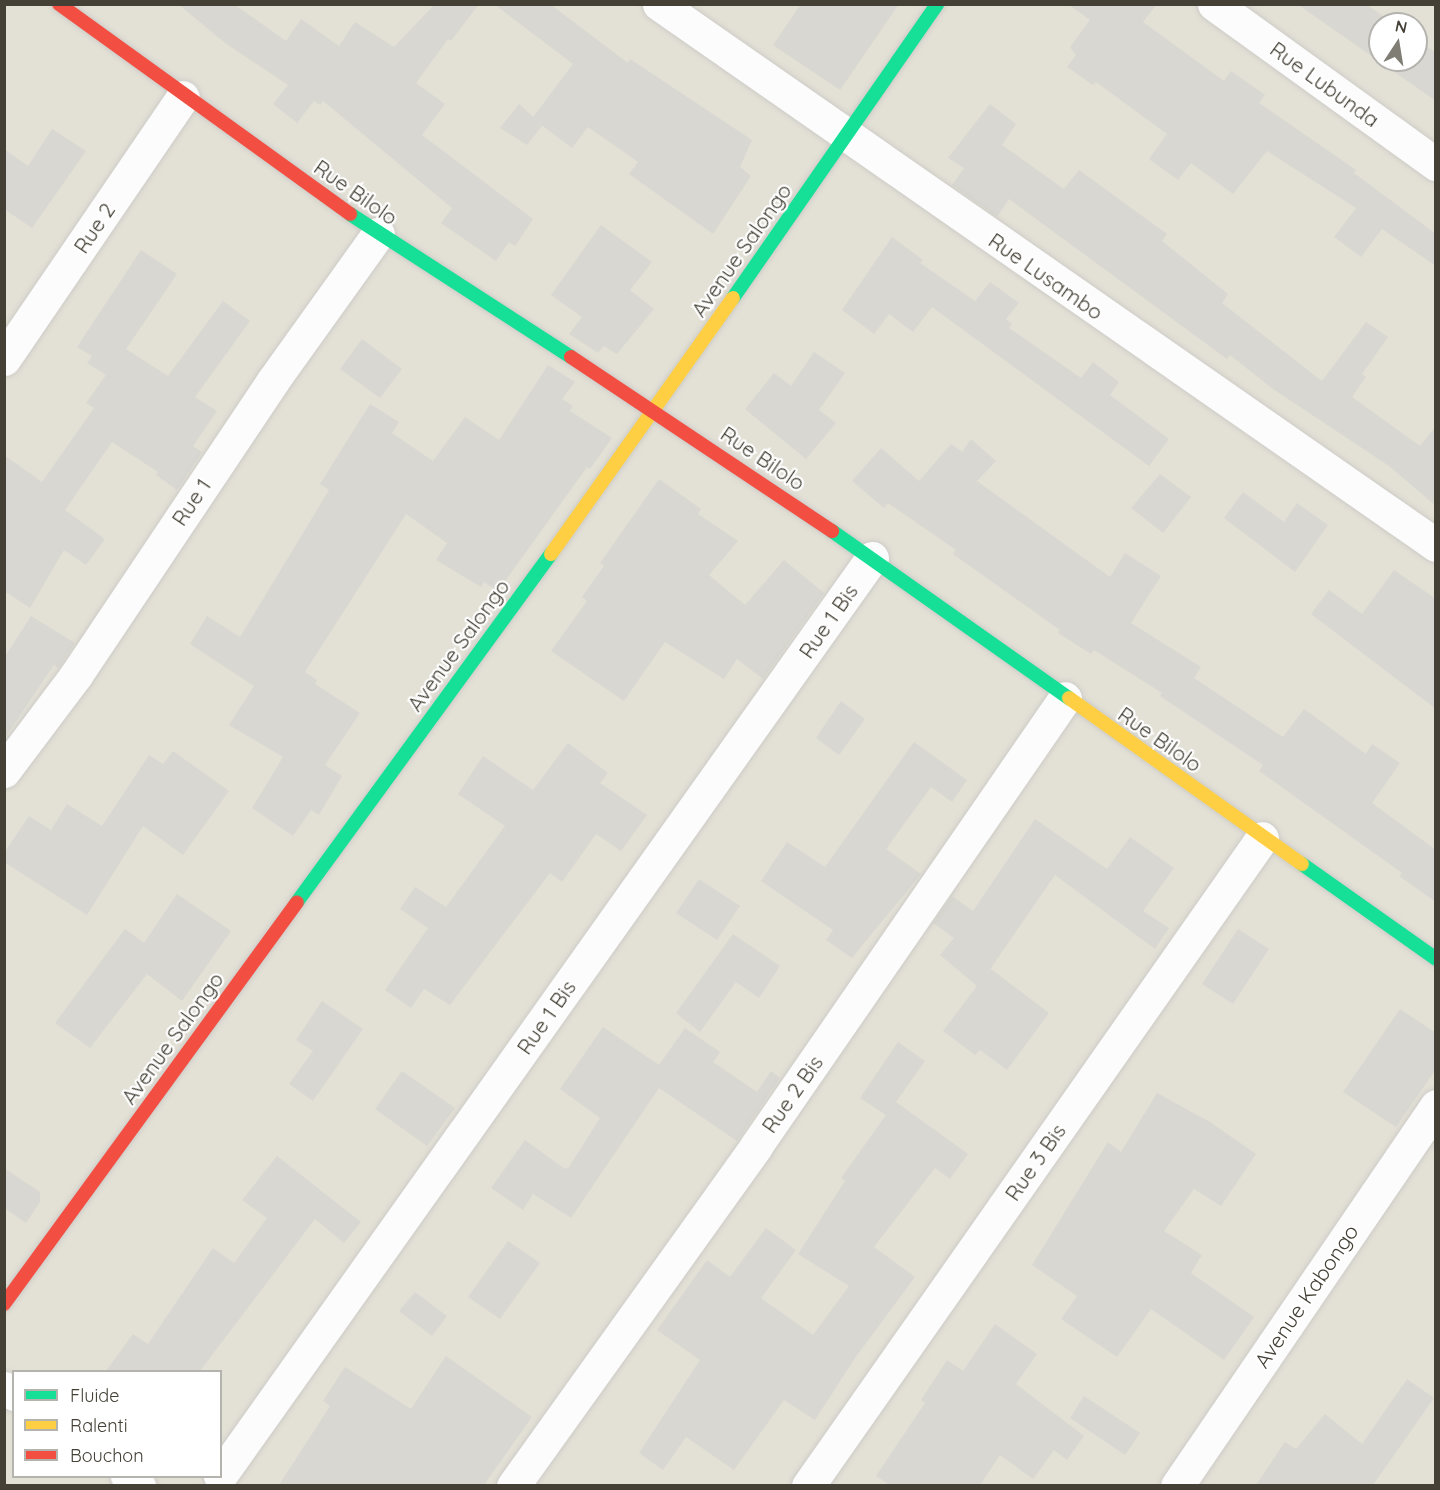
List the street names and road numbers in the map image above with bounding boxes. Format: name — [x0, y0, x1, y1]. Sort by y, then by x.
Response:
street label: Rue Lubunda — [1265, 36, 1385, 132]
street label: Rue Bilolo — [309, 154, 403, 230]
street label: Avenue Salongo — [686, 179, 796, 321]
street label: Rue 2 — [68, 198, 120, 258]
street label: Rue Lusambo — [984, 227, 1108, 325]
street label: Rue Bilolo — [716, 421, 810, 495]
street label: Rue 1 — [166, 474, 216, 530]
street label: Avenue Salongo — [402, 574, 514, 716]
street label: Rue 1 Bis — [793, 579, 863, 663]
street label: Rue Bilolo — [1113, 701, 1207, 777]
street label: Avenue Salongo — [116, 967, 228, 1109]
street label: Rue 1 Bis — [511, 975, 581, 1059]
street label: Rue 2 Bis — [756, 1050, 828, 1138]
street label: Rue 3 Bis — [999, 1119, 1071, 1205]
street label: Avenue Kabongo — [1249, 1220, 1363, 1372]

